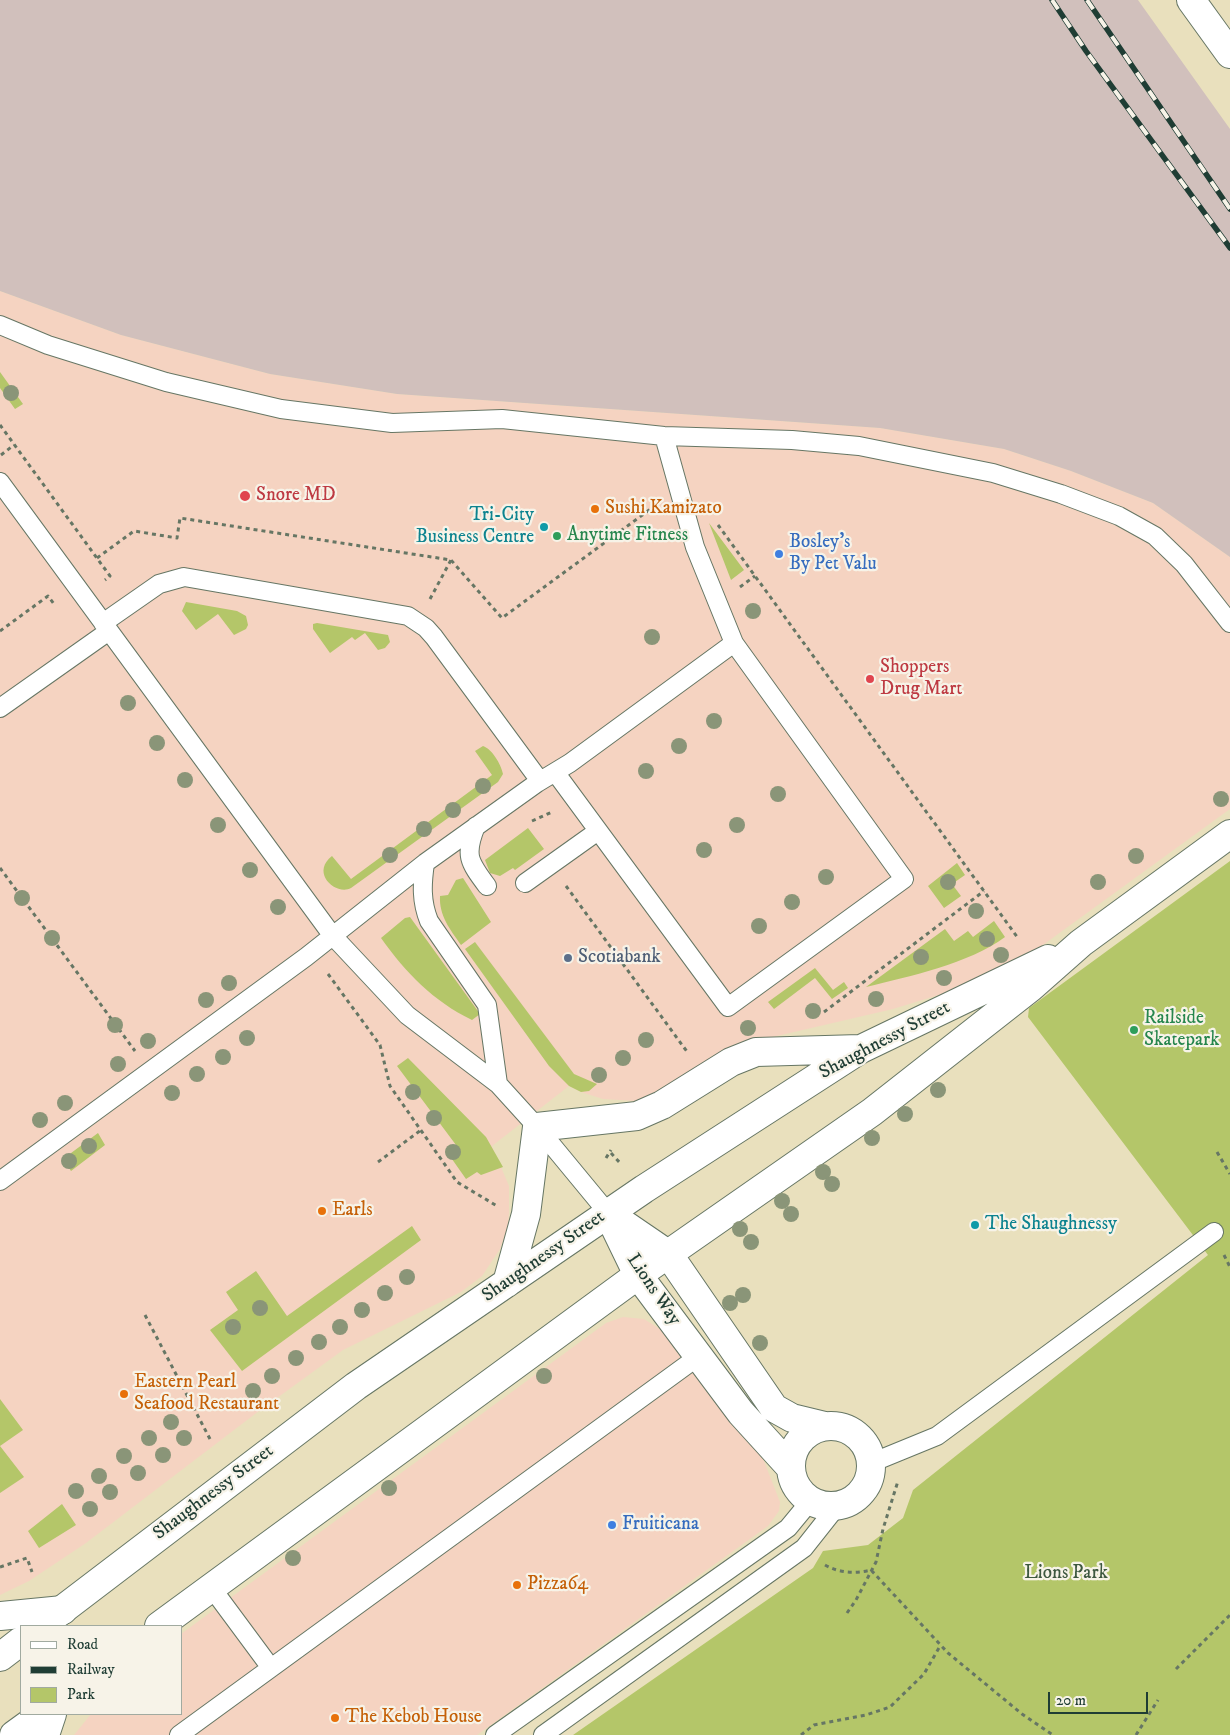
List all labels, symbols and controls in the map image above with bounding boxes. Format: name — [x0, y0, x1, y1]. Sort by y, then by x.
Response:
place label: Snore MD — [256, 485, 336, 507]
marker: Snore MD — [238, 489, 252, 503]
place label: Sushi Kamizato — [605, 498, 722, 520]
marker: Sushi Kamizato — [589, 503, 601, 515]
place label: Tri-City Business Centre — [416, 505, 534, 549]
marker: Tri-City Business Centre — [538, 521, 550, 533]
place label: Anytime Fitness — [567, 525, 688, 547]
marker: Anytime Fitness — [551, 530, 563, 542]
place label: Bosley's By Pet Valu — [789, 532, 877, 576]
marker: Bosley's By Pet Valu — [773, 548, 785, 560]
place label: Shoppers Drug Mart — [880, 657, 962, 701]
marker: Shoppers Drug Mart — [864, 673, 876, 685]
place label: Scotiabank — [578, 947, 661, 969]
marker: Scotiabank — [562, 952, 574, 964]
street label: Shaughnessy Street — [816, 997, 954, 1085]
place label: Railside Skatepark — [1144, 1008, 1219, 1052]
marker: Railside Skatepark — [1128, 1024, 1140, 1036]
place label: Earls — [332, 1200, 373, 1222]
marker: Earls — [316, 1205, 328, 1217]
street label: Shaughnessy Street — [478, 1206, 610, 1308]
place label: The Shaughnessy — [985, 1214, 1117, 1236]
marker: The Shaughnessy — [969, 1219, 981, 1231]
street label: Lions Way — [621, 1250, 685, 1330]
place label: Eastern Pearl Seafood Restaurant — [134, 1372, 279, 1416]
marker: Eastern Pearl Seafood Restaurant — [118, 1388, 130, 1400]
street label: Shaughnessy Street — [149, 1440, 279, 1546]
place label: Fruiticana — [622, 1514, 699, 1536]
marker: Fruiticana — [606, 1519, 618, 1531]
park label: Lions Park — [1024, 1563, 1108, 1585]
place label: Pizza64 — [527, 1574, 588, 1596]
marker: Pizza64 — [511, 1579, 523, 1591]
legend — [20, 1625, 182, 1715]
text: Road — [67, 1635, 98, 1654]
text: Railway — [67, 1660, 115, 1679]
scale bar — [1050, 1682, 1150, 1714]
text: Park — [67, 1685, 95, 1704]
text: 20 m — [1056, 1691, 1086, 1710]
place label: The Kebob House — [345, 1707, 482, 1729]
marker: The Kebob House — [329, 1712, 341, 1724]

